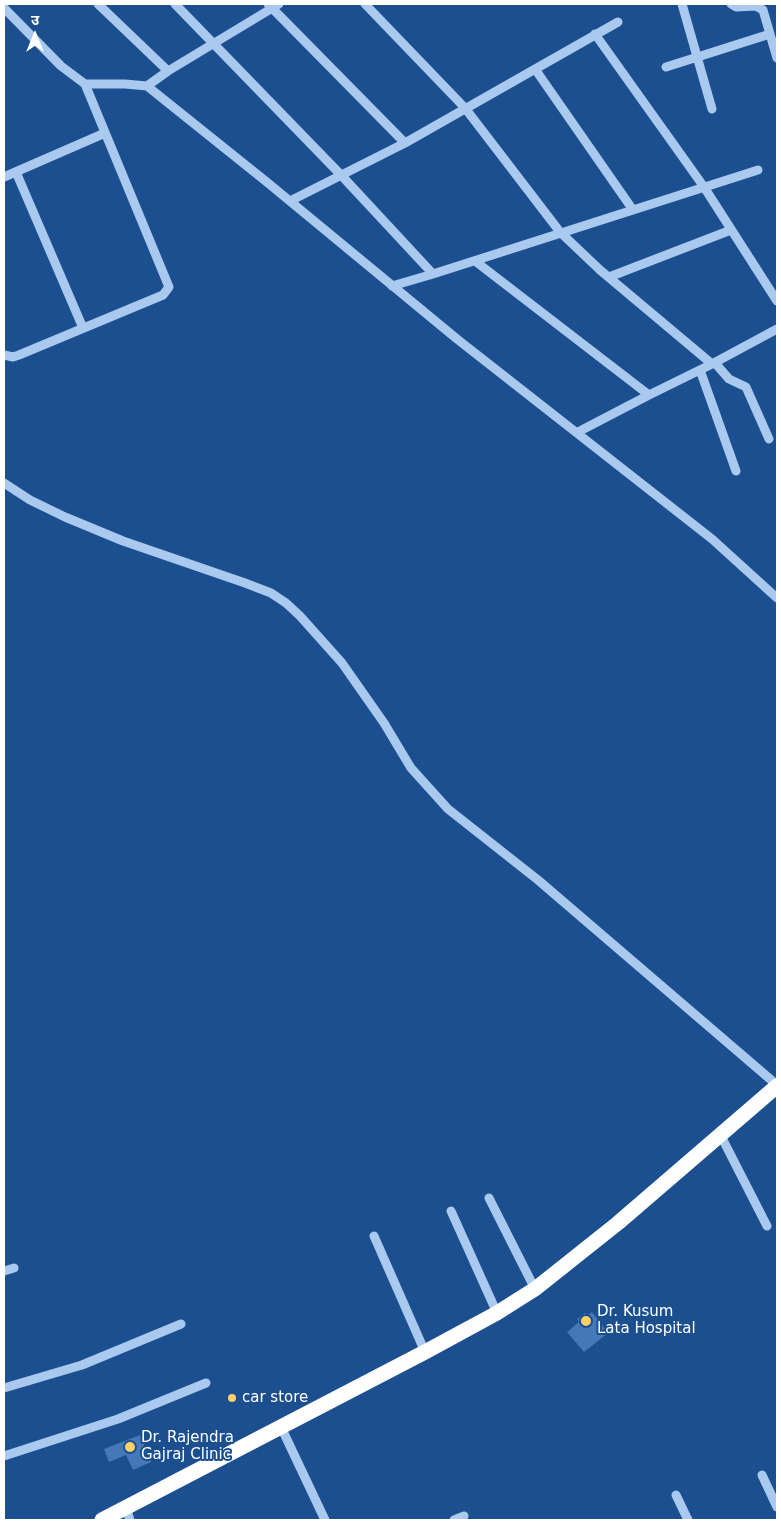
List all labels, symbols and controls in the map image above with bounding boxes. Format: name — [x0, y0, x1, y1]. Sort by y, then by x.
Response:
north arrow — [10, 10, 60, 60]
text: उ — [31, 12, 39, 28]
place label: Dr. Kusum Lata Hospital — [597, 1303, 696, 1338]
marker: Dr. Kusum Lata Hospital — [579, 1314, 593, 1328]
place label: car store — [242, 1389, 308, 1407]
marker: car store — [226, 1392, 238, 1404]
place label: Dr. Rajendra Gajraj Clinic — [141, 1429, 234, 1464]
marker: Dr. Rajendra Gajraj Clinic — [123, 1440, 137, 1454]

